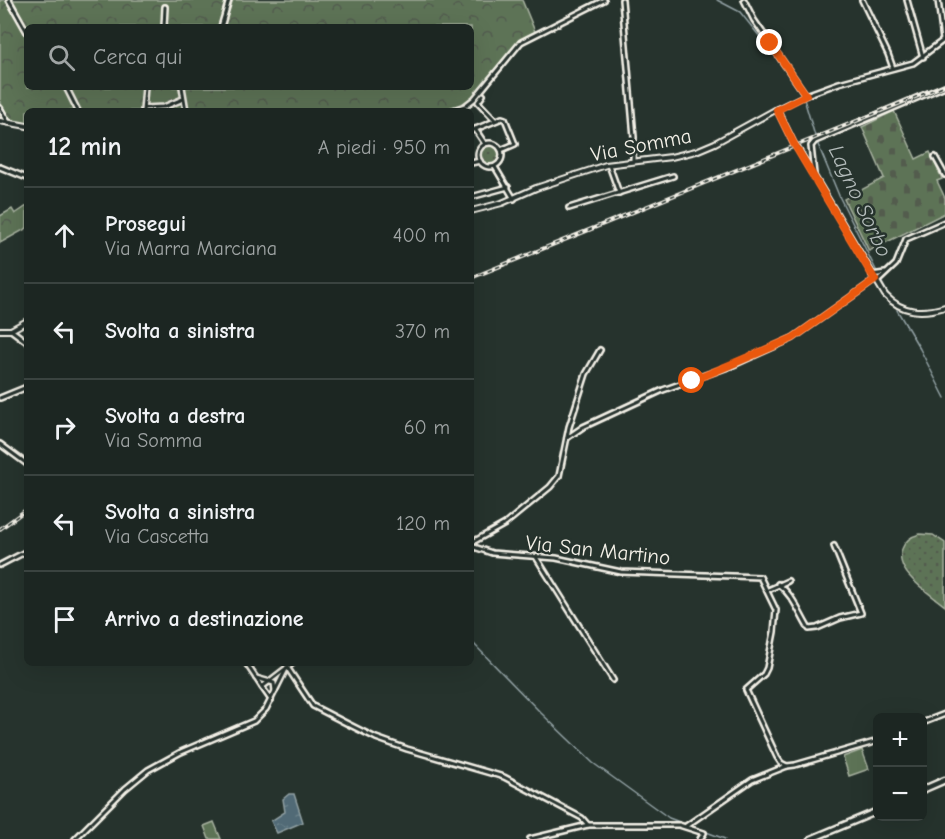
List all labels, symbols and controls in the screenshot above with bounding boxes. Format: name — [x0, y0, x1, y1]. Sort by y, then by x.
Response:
search box — [24, 24, 474, 90]
route end — [756, 29, 782, 55]
icon: search — [45, 41, 78, 74]
text: Cerca qui — [93, 44, 183, 70]
street label: Via Somma — [589, 123, 693, 167]
text: 12 min — [48, 132, 122, 162]
text: A piedi · 950 m — [318, 136, 450, 159]
water label: Lagno Sorbo — [823, 141, 897, 261]
text: Prosegui — [105, 211, 186, 237]
icon: ahead — [48, 219, 81, 252]
text: 400 m — [393, 224, 450, 247]
text: Via Marra Marciana — [105, 237, 277, 260]
icon: left — [48, 315, 81, 348]
text: Svolta a sinistra — [105, 318, 255, 344]
text: 370 m — [395, 320, 450, 343]
route start — [678, 367, 704, 393]
text: Svolta a destra — [105, 403, 246, 429]
icon: right — [48, 411, 81, 444]
text: 60 m — [404, 416, 450, 439]
text: Via Somma — [105, 429, 202, 452]
text: Svolta a sinistra — [105, 499, 255, 525]
icon: left — [48, 507, 81, 540]
text: 120 m — [396, 512, 450, 535]
text: Via Cascetta — [105, 525, 209, 548]
street label: Via San Martino — [525, 530, 671, 570]
icon: arrive — [48, 603, 81, 636]
text: Arrivo a destinazione — [105, 606, 304, 632]
map controls — [873, 713, 927, 821]
button: + — [873, 713, 927, 767]
button: − — [873, 767, 927, 821]

